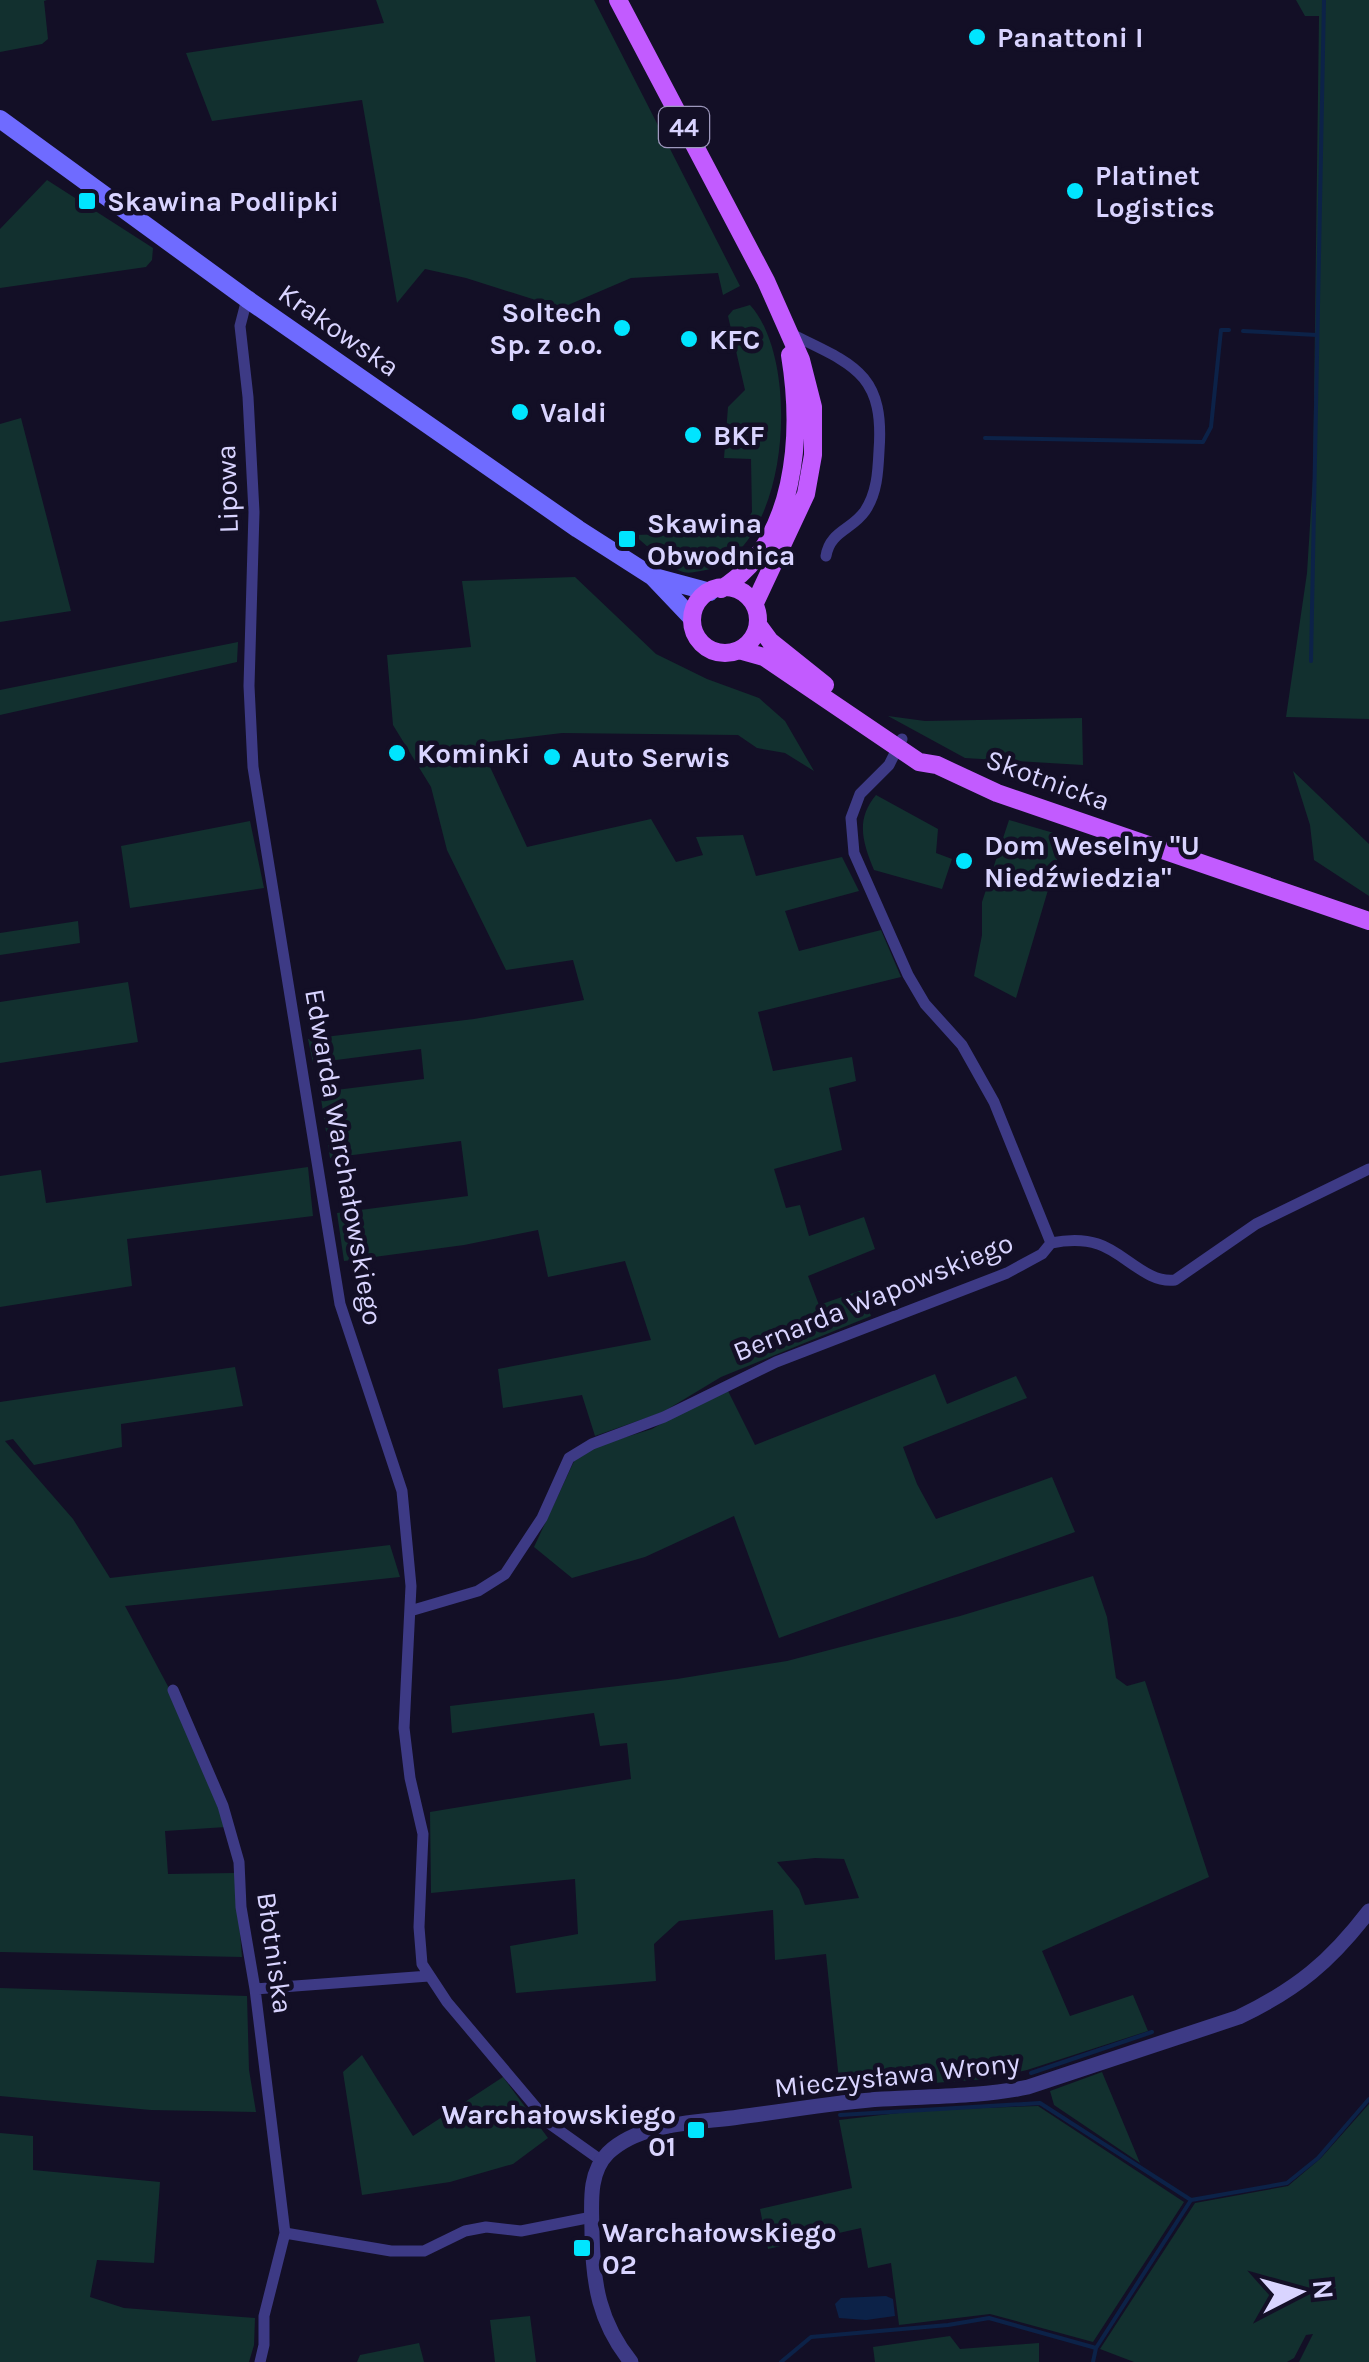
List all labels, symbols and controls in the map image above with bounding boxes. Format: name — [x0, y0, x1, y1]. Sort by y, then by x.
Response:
place label: Panattoni I — [997, 21, 1144, 54]
marker: Panattoni I — [966, 26, 988, 48]
road number: 44 — [659, 107, 709, 147]
place label: Platinet Logistics — [1095, 159, 1215, 224]
marker: Platinet Logistics — [1064, 180, 1086, 202]
place label: Skawina Podlipki — [107, 185, 339, 218]
marker: Skawina Podlipki — [76, 190, 98, 212]
street label: Krakowska — [272, 276, 406, 384]
place label: Soltech Sp. z o.o. — [489, 296, 602, 361]
marker: Soltech Sp. z o.o. — [611, 317, 633, 339]
place label: KFC — [709, 323, 760, 356]
marker: KFC — [678, 328, 700, 350]
place label: Valdi — [540, 396, 607, 429]
marker: Valdi — [509, 401, 531, 423]
place label: BKF — [713, 419, 765, 452]
marker: BKF — [682, 424, 704, 446]
street label: Lipowa — [209, 444, 245, 534]
place label: Skawina Obwodnica — [647, 507, 795, 572]
marker: Skawina Obwodnica — [616, 528, 638, 550]
place label: Kominki — [417, 737, 530, 770]
place label: Auto Serwis — [572, 741, 730, 774]
marker: Kominki — [386, 742, 408, 764]
street label: Skotnicka — [982, 742, 1114, 818]
marker: Auto Serwis — [541, 746, 563, 768]
place label: Dom Weselny "U Niedźwiedzia" — [984, 829, 1200, 894]
marker: Dom Weselny "U Niedźwiedzia" — [953, 850, 975, 872]
street label: Edwarda Warchałowskiego — [298, 986, 390, 1328]
street label: Bernarda Wapowskiego — [728, 1226, 1018, 1368]
street label: Błotniska — [250, 1890, 300, 2016]
street label: Mieczysława Wrony — [772, 2046, 1022, 2104]
place label: Warchałowskiego 01 — [442, 2098, 676, 2163]
marker: Warchałowskiego 01 — [685, 2119, 707, 2141]
place label: Warchałowskiego 02 — [602, 2216, 837, 2281]
marker: Warchałowskiego 02 — [571, 2237, 593, 2259]
north arrow — [1249, 2242, 1349, 2342]
text: N — [1306, 2278, 1341, 2301]

